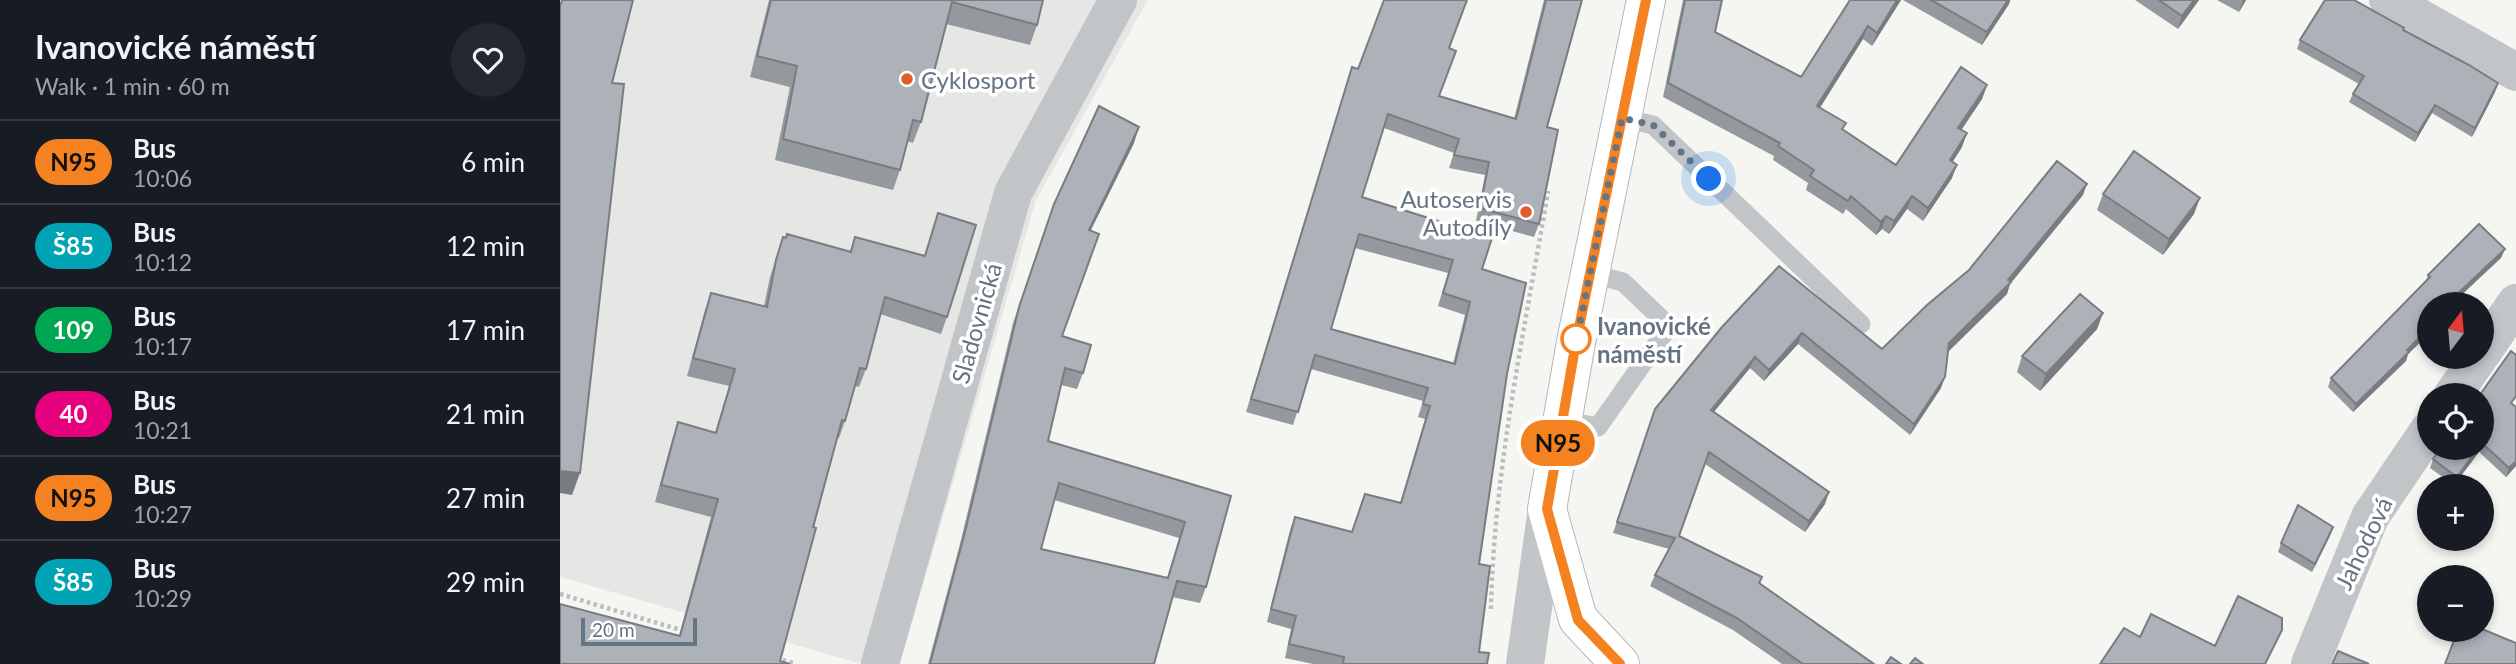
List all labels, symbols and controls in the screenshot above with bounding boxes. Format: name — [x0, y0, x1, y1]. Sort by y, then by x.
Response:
button: heart — [451, 23, 525, 97]
text: Ivanovické náměstí — [35, 26, 316, 66]
place label: Cyklosport — [921, 65, 1036, 94]
marker: Cyklosport — [899, 71, 915, 87]
text: Walk · 1 min · 60 m — [35, 72, 230, 100]
text: Bus — [133, 132, 176, 164]
text: 6 min — [461, 146, 525, 178]
text: N95 — [50, 147, 97, 176]
your location — [1691, 161, 1726, 196]
text: 10:06 — [133, 164, 192, 192]
place label: Autoservis Autodíly — [1400, 184, 1513, 241]
marker: Autoservis Autodíly — [1518, 204, 1534, 220]
text: Bus — [133, 216, 176, 248]
text: 12 min — [446, 230, 525, 262]
text: Š85 — [53, 231, 94, 260]
text: 10:12 — [133, 248, 192, 276]
street label: Sladovnická — [945, 259, 1007, 387]
north arrow — [2417, 292, 2494, 369]
map controls — [2417, 292, 2494, 642]
text: Bus — [133, 300, 176, 332]
place label: Ivanovické náměstí — [1597, 311, 1711, 368]
text: 17 min — [446, 314, 525, 346]
text: 109 — [53, 315, 94, 344]
marker: Ivanovické náměstí — [1561, 324, 1591, 354]
text: 10:17 — [133, 332, 192, 360]
button: locate — [2417, 383, 2494, 460]
text: Bus — [133, 384, 176, 416]
text: 21 min — [446, 398, 525, 430]
text: 40 — [60, 399, 87, 428]
text: 10:21 — [133, 416, 192, 444]
line badge: N95 — [1518, 420, 1598, 466]
text: N95 — [1535, 428, 1581, 457]
text: Bus — [133, 468, 176, 500]
button: + — [2417, 474, 2494, 551]
text: 27 min — [446, 482, 525, 514]
text: N95 — [50, 483, 97, 512]
street label: Jahodová — [2328, 492, 2398, 594]
text: 10:27 — [133, 500, 192, 528]
text: Bus — [133, 552, 176, 584]
button: − — [2417, 565, 2494, 642]
text: 29 min — [446, 566, 525, 598]
text: Š85 — [53, 567, 94, 596]
text: 10:29 — [133, 584, 192, 612]
scale bar — [581, 615, 696, 647]
text: 20 m — [592, 618, 635, 641]

